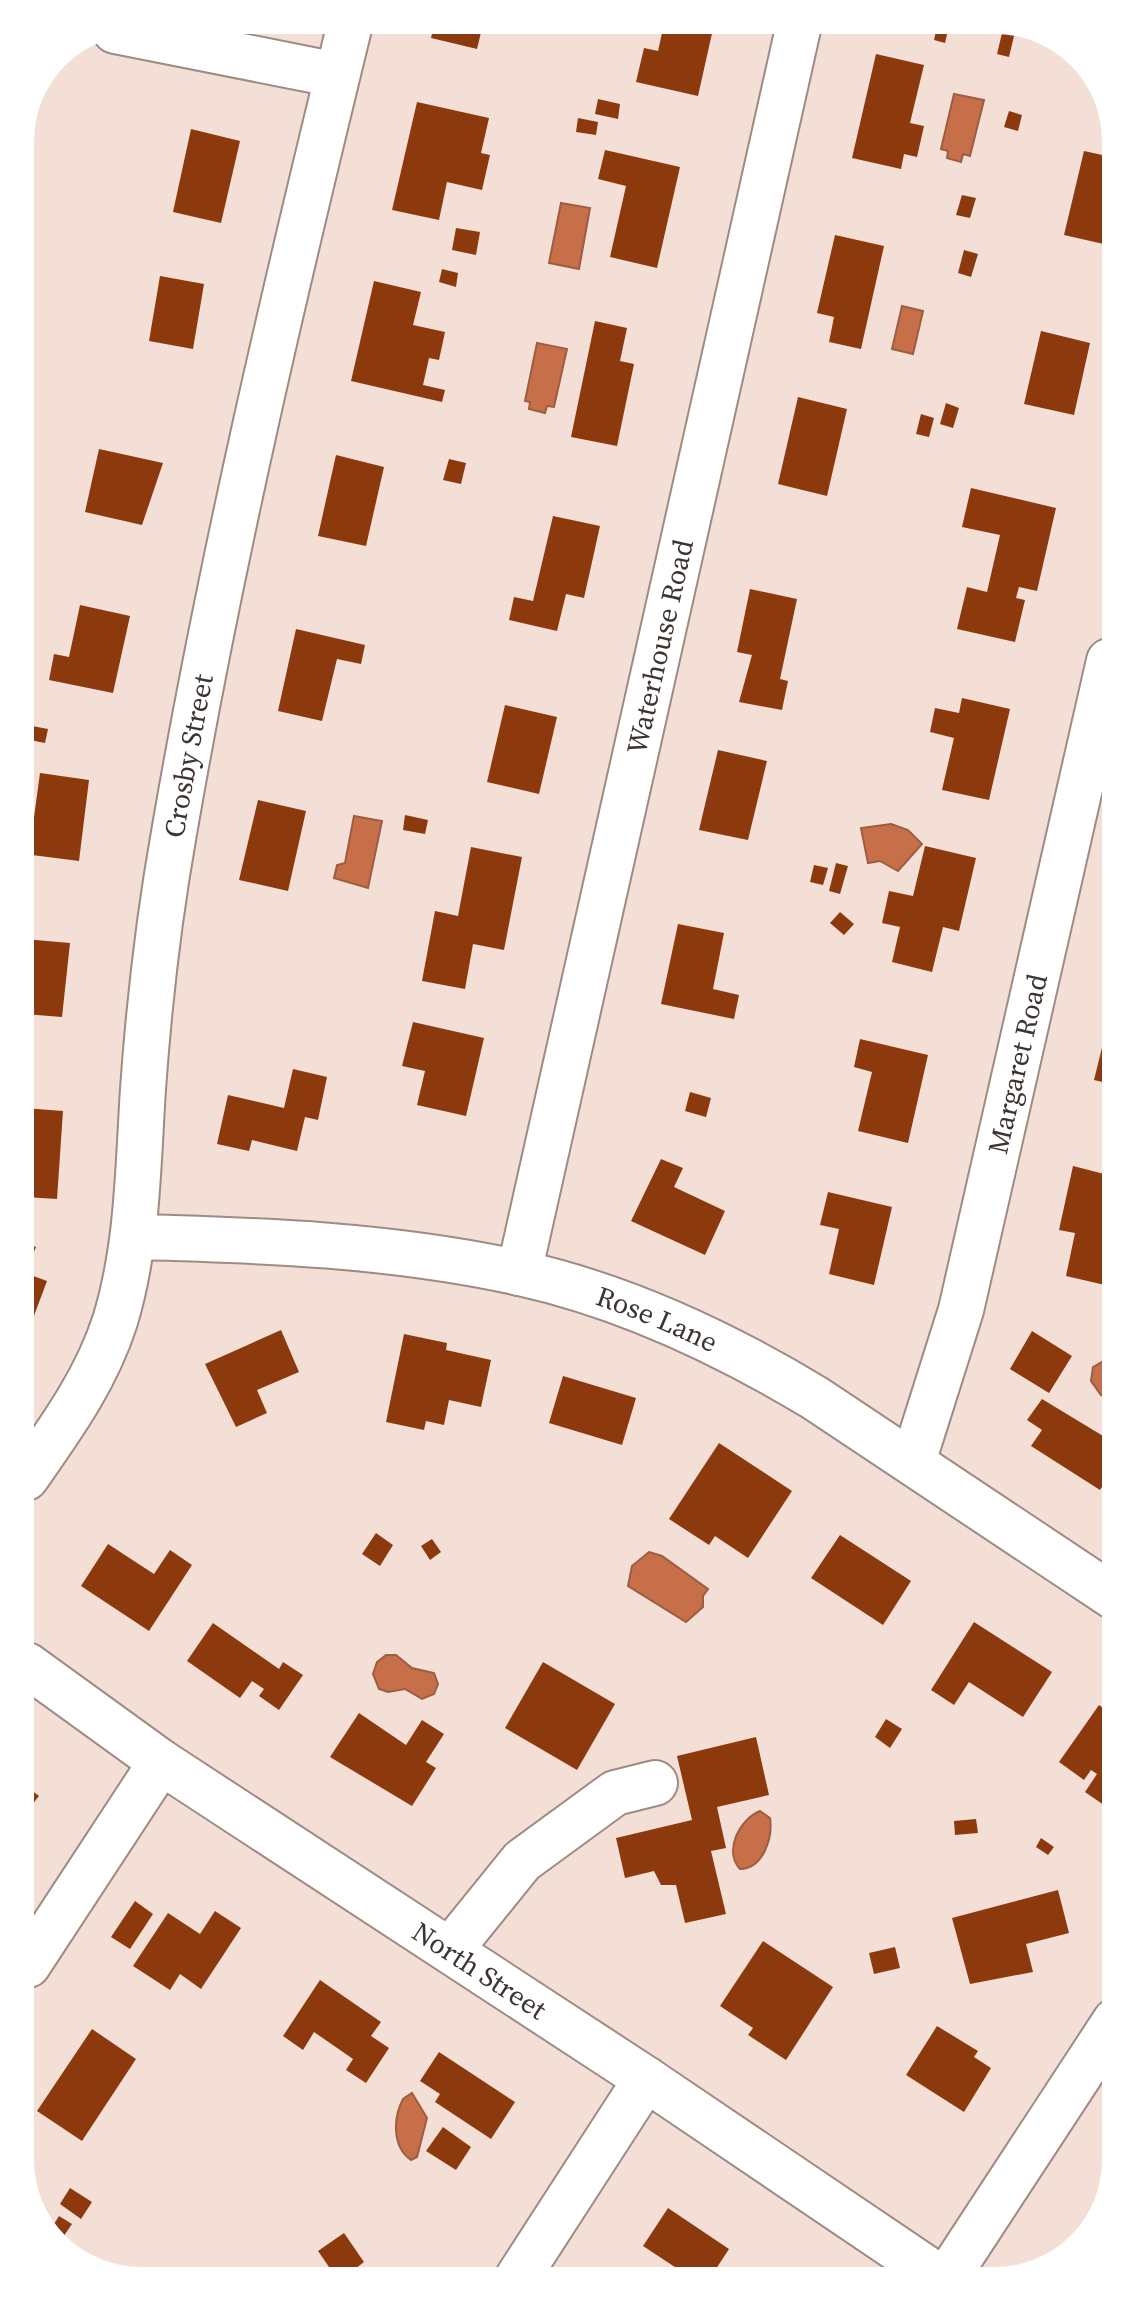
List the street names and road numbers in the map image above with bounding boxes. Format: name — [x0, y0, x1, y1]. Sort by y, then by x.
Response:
street label: Waterhouse Road — [617, 536, 702, 758]
street label: Crosby Street — [155, 670, 222, 840]
street label: Margaret Road — [978, 970, 1056, 1157]
street label: Rose Lane — [591, 1277, 724, 1361]
street label: North Street — [405, 1912, 555, 2028]

